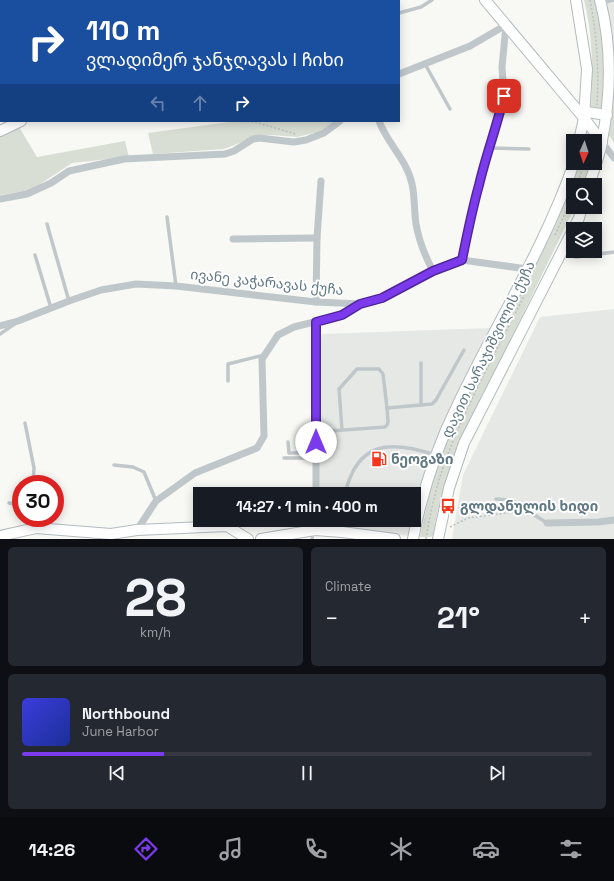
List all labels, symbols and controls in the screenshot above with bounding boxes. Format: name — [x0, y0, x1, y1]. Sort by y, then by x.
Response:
text: 110 m — [86, 12, 160, 48]
icon: right — [20, 16, 72, 68]
text: ვლადიმერ ჯანჯღავას I ჩიხი — [86, 48, 344, 71]
pin — [487, 79, 521, 113]
icon: arrive — [493, 85, 515, 107]
icon: left — [147, 92, 169, 114]
icon: ahead — [189, 92, 211, 114]
icon: right — [231, 92, 253, 114]
north arrow — [566, 134, 602, 170]
map controls — [566, 134, 602, 258]
button: search — [566, 178, 602, 214]
button: layers — [566, 222, 602, 258]
street label: დავით სარაჯიშვილის ქუჩა — [437, 258, 539, 440]
street label: ივანე კაჭარავას ქუჩა — [190, 265, 344, 299]
position arrow — [295, 421, 337, 463]
fuel station icon: ნეოგაზი — [370, 450, 388, 468]
place label: ნეოგაზი — [391, 450, 453, 468]
speed limit sign: 30 — [12, 475, 64, 527]
text: 14:27 · 1 min · 400 m — [236, 497, 378, 516]
bus stop icon: გლდანულის ხიდი — [439, 497, 457, 515]
place label: გლდანულის ხიდი — [460, 497, 598, 515]
text: 28 — [124, 565, 187, 631]
text: Climate — [325, 578, 371, 595]
text: 21° — [437, 598, 480, 637]
text: − — [325, 604, 339, 632]
text: + — [578, 604, 592, 632]
text: km/h — [140, 624, 171, 641]
text: Northbound — [82, 704, 170, 723]
text: June Harbor — [82, 723, 159, 740]
icon: previous — [106, 762, 128, 784]
icon: pause — [296, 762, 318, 784]
icon: next — [486, 762, 508, 784]
icon: directions — [132, 835, 160, 863]
icon: music — [217, 835, 245, 863]
icon: phone — [302, 835, 330, 863]
icon: climate — [387, 835, 415, 863]
icon: car — [472, 835, 500, 863]
icon: filters — [557, 835, 585, 863]
text: 14:26 — [29, 838, 75, 861]

